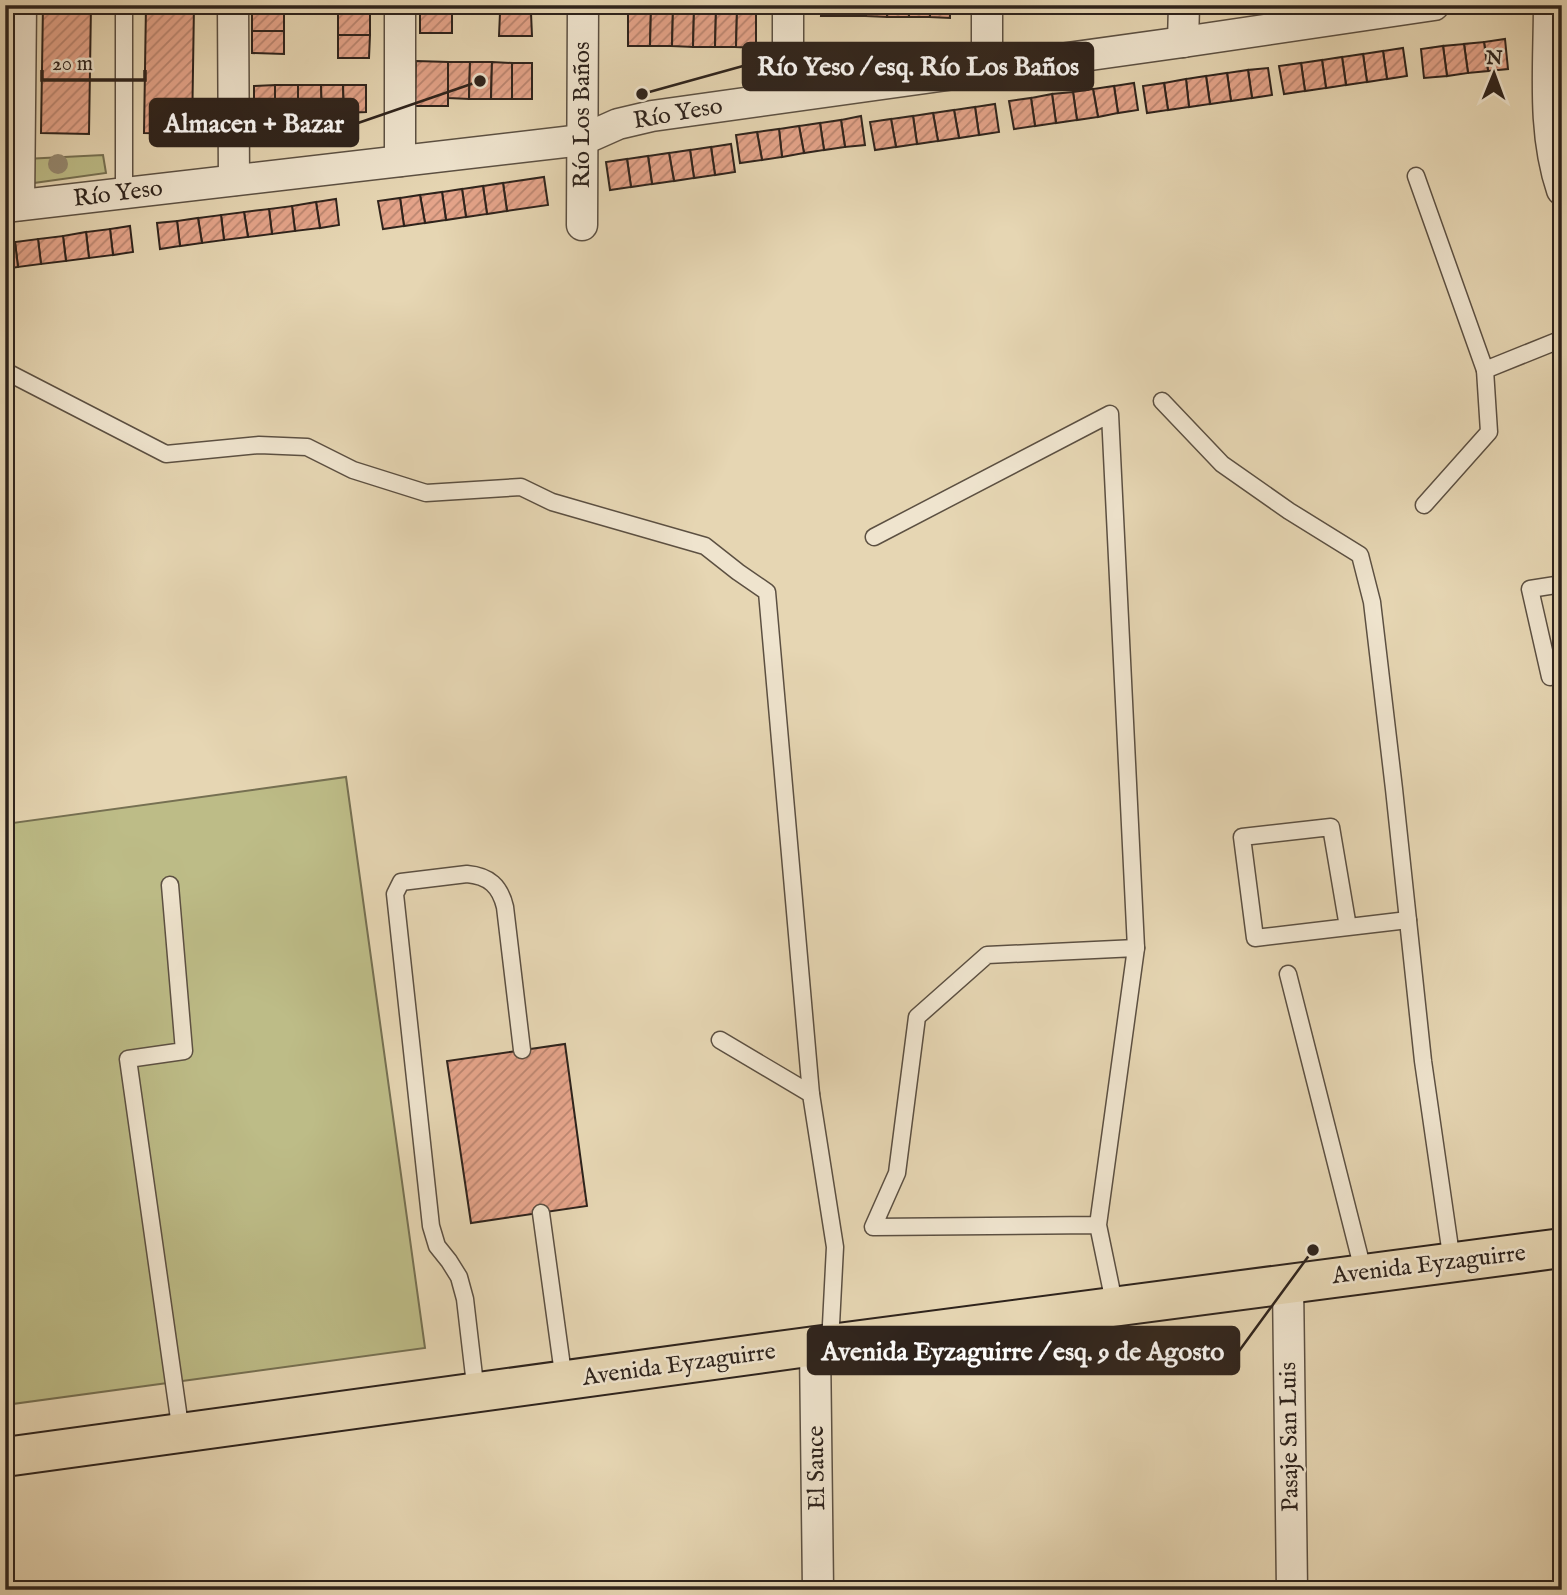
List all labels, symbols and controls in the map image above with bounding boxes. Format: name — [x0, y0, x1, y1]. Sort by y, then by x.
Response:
scale bar — [42, 38, 145, 82]
north arrow — [1458, 38, 1528, 108]
street label: Río Los Baños — [567, 42, 598, 188]
callout: Río Yeso / esq. Río Los Baños — [743, 43, 1093, 90]
text: N — [1485, 47, 1503, 71]
text: 20 m — [52, 51, 93, 78]
text: Río Yeso / esq. Río Los Baños — [757, 51, 1079, 84]
street label: Río Yeso — [631, 91, 725, 137]
callout: Almacen + Bazar — [150, 99, 358, 146]
text: Almacen + Bazar — [163, 108, 345, 141]
street label: Río Yeso — [71, 173, 165, 215]
street label: Avenida Eyzaguirre — [1329, 1238, 1528, 1292]
callout: Avenida Eyzaguirre / esq. 9 de Agosto — [808, 1327, 1239, 1374]
street label: Avenida Eyzaguirre — [579, 1336, 778, 1394]
text: Avenida Eyzaguirre / esq. 9 de Agosto — [821, 1336, 1224, 1369]
street label: Pasaje San Luis — [1273, 1362, 1307, 1512]
street label: El Sauce — [801, 1425, 833, 1511]

